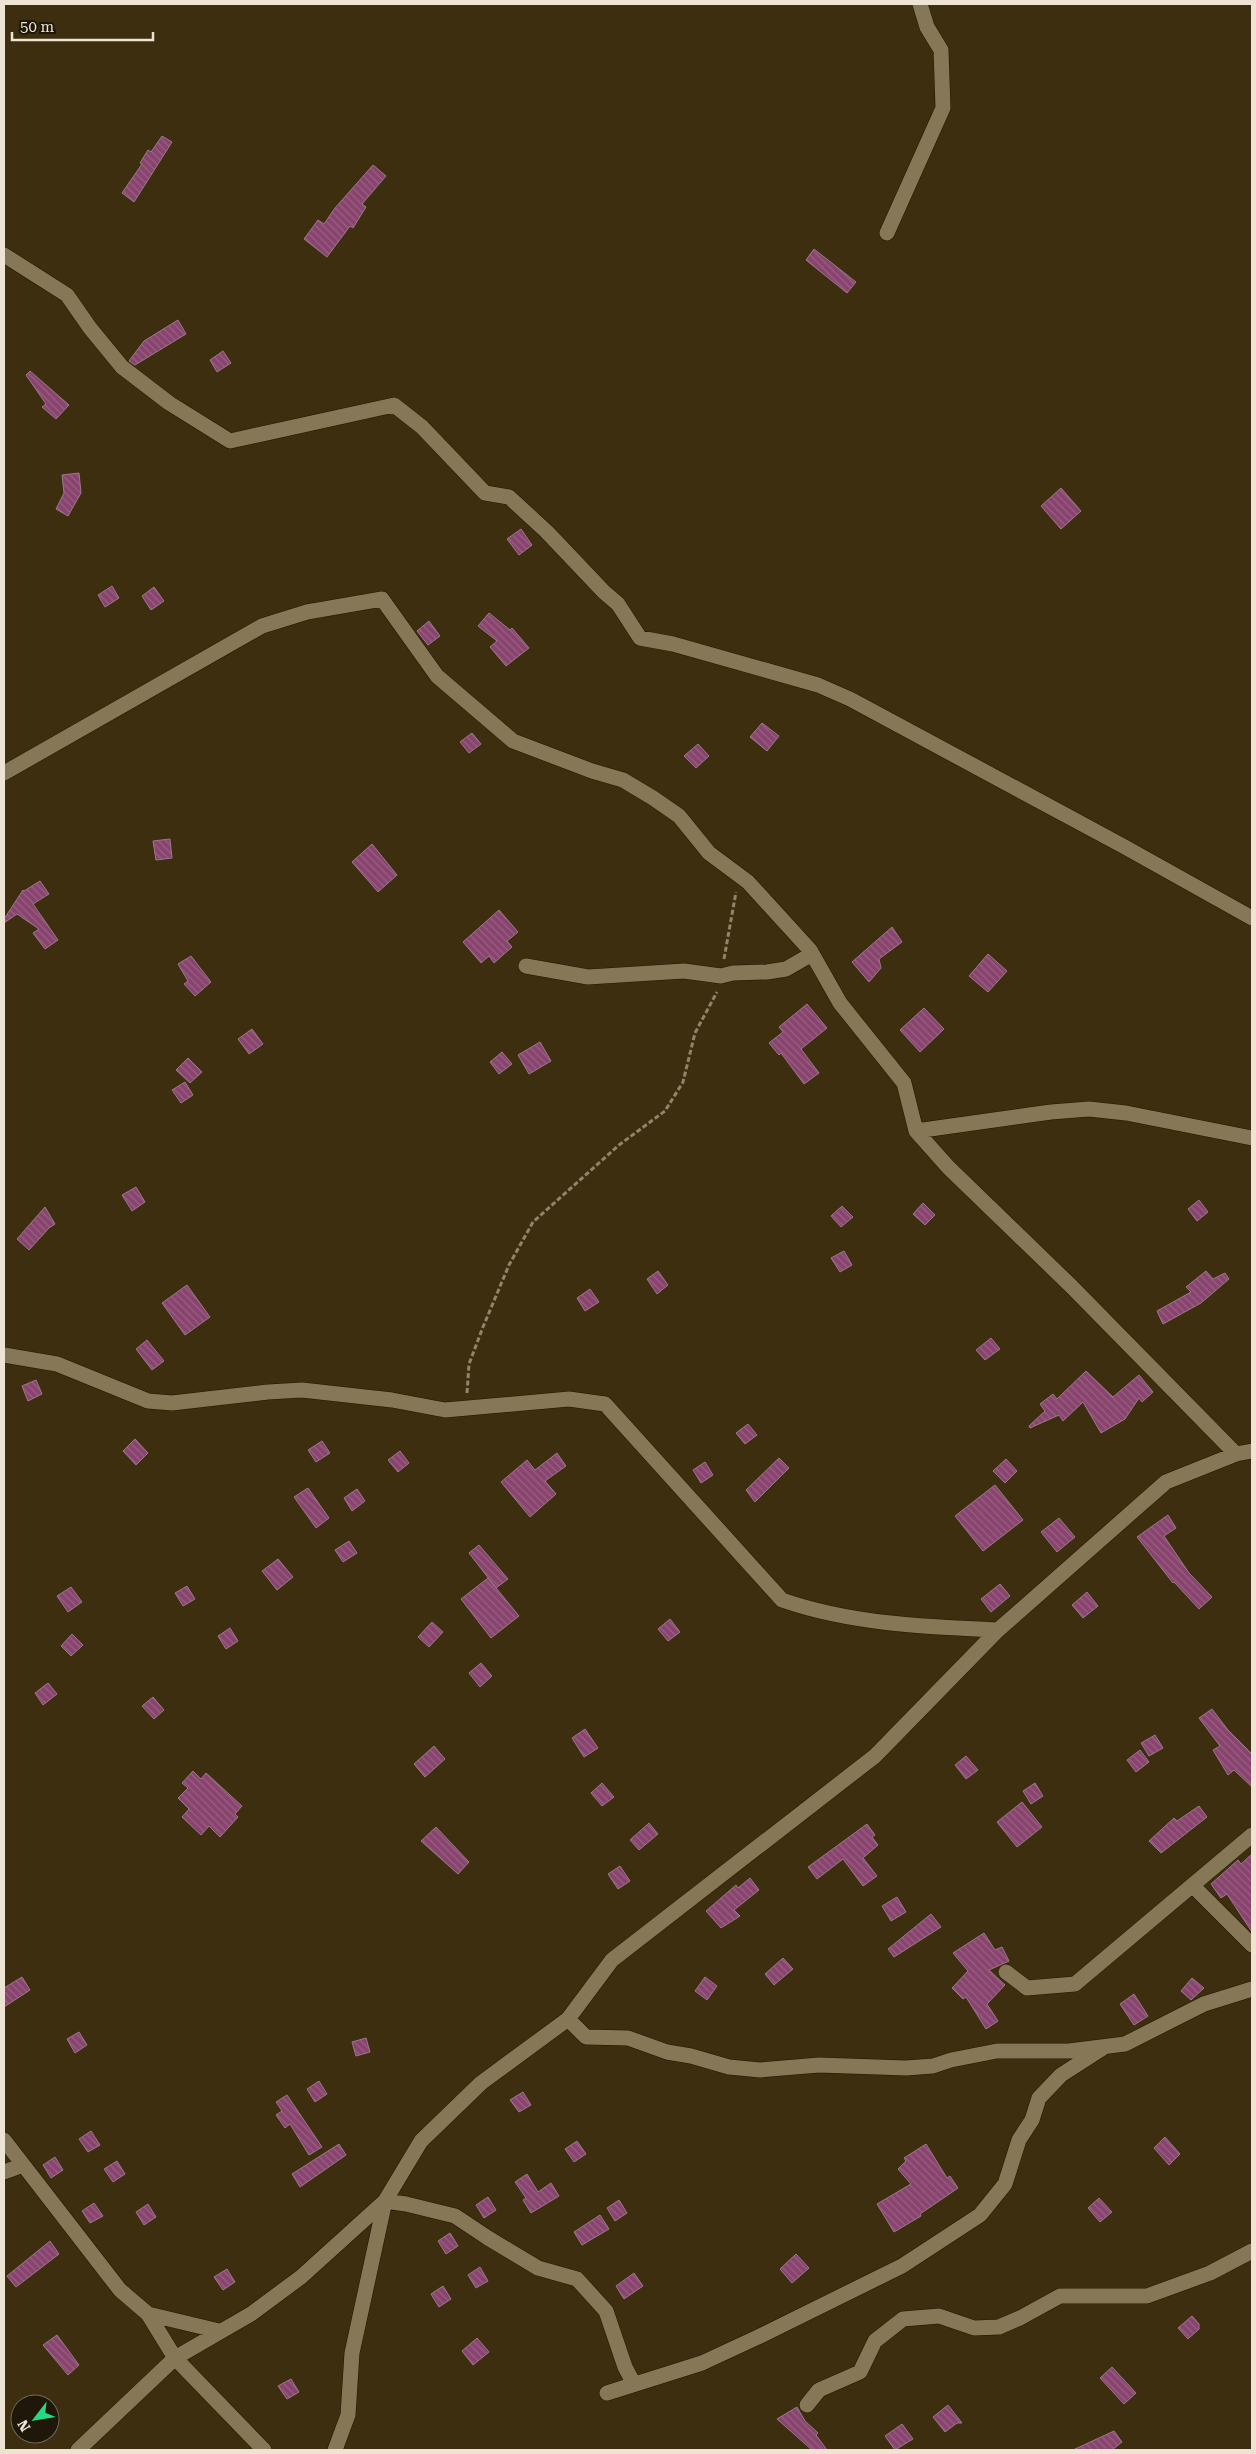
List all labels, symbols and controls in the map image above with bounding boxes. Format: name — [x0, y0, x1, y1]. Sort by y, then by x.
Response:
scale bar — [12, 10, 154, 42]
text: 50 m — [20, 18, 55, 36]
north arrow — [10, 2394, 60, 2444]
text: N — [14, 2417, 33, 2434]

